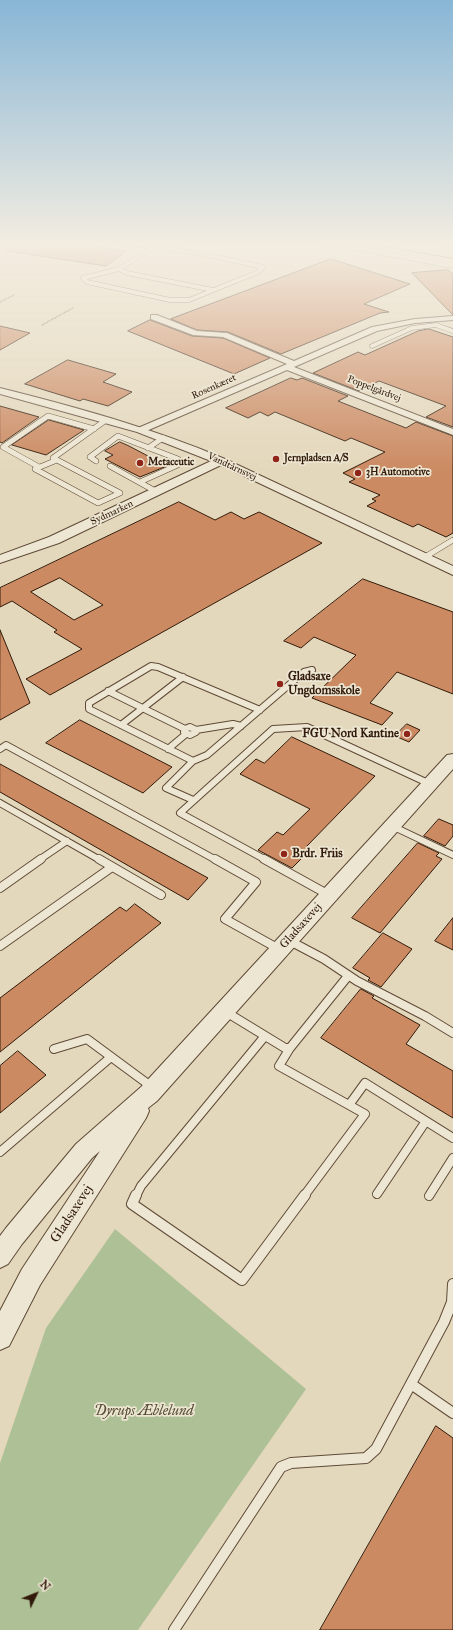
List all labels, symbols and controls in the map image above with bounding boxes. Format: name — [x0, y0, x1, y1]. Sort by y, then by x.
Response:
street label: Rosenkæret — [190, 372, 238, 402]
street label: Poppelgårdvej — [346, 373, 402, 405]
street label: Vandtårnsvej — [206, 450, 258, 484]
place label: Jernpladsen A/S — [284, 453, 349, 465]
marker: Jernpladsen A/S — [271, 454, 281, 464]
place label: Metaceutic — [148, 457, 194, 469]
marker: Metaceutic — [135, 458, 145, 468]
place label: 3H Automotive — [366, 467, 430, 479]
marker: 3H Automotive — [353, 468, 363, 478]
street label: Sydmarken — [89, 498, 135, 528]
place label: Gladsaxe Ungdomsskole — [288, 670, 360, 698]
marker: Gladsaxe Ungdomsskole — [275, 679, 285, 689]
place label: FGU Nord Kantine — [302, 727, 399, 741]
marker: FGU Nord Kantine — [402, 729, 412, 739]
place label: Brdr. Friis — [292, 847, 343, 861]
marker: Brdr. Friis — [279, 849, 289, 859]
street label: Gladsaxevej — [277, 900, 325, 952]
street label: Gladsaxevej — [47, 1182, 97, 1246]
park label: Dyrups Æblelund — [94, 1404, 194, 1420]
north arrow — [16, 1574, 56, 1614]
text: N — [37, 1578, 53, 1593]

